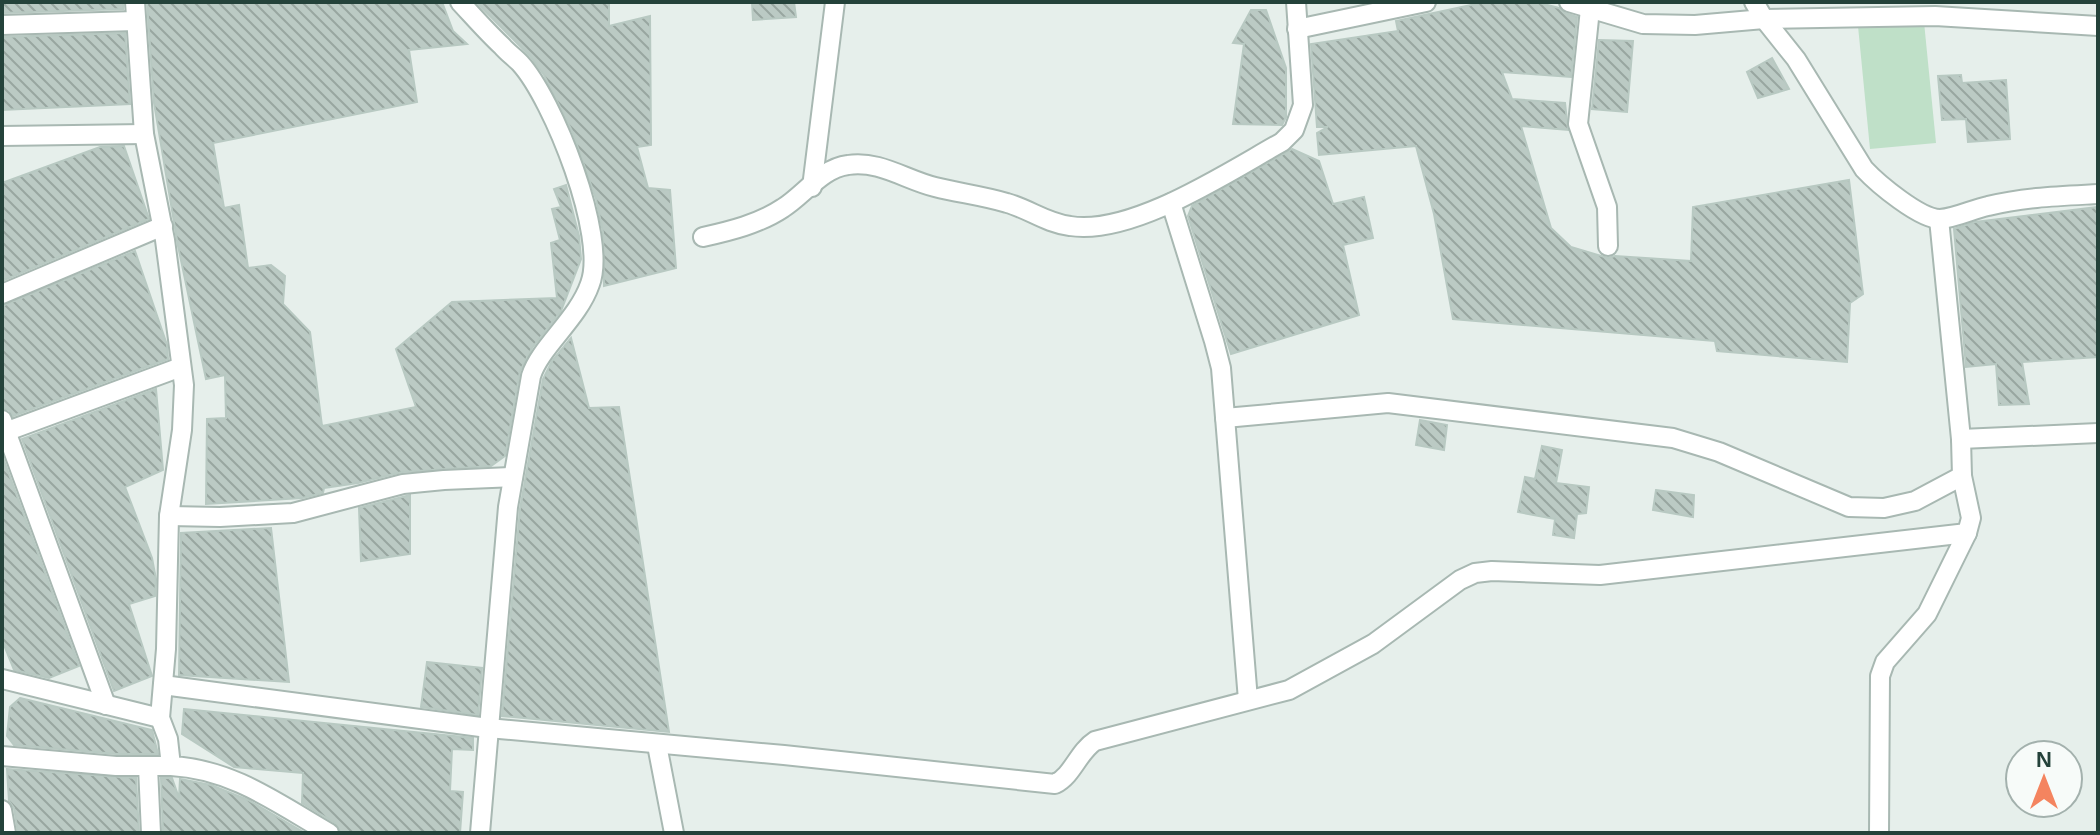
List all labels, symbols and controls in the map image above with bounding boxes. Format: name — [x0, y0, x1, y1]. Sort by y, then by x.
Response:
north arrow — [2004, 739, 2084, 819]
text: N — [2036, 747, 2052, 772]

